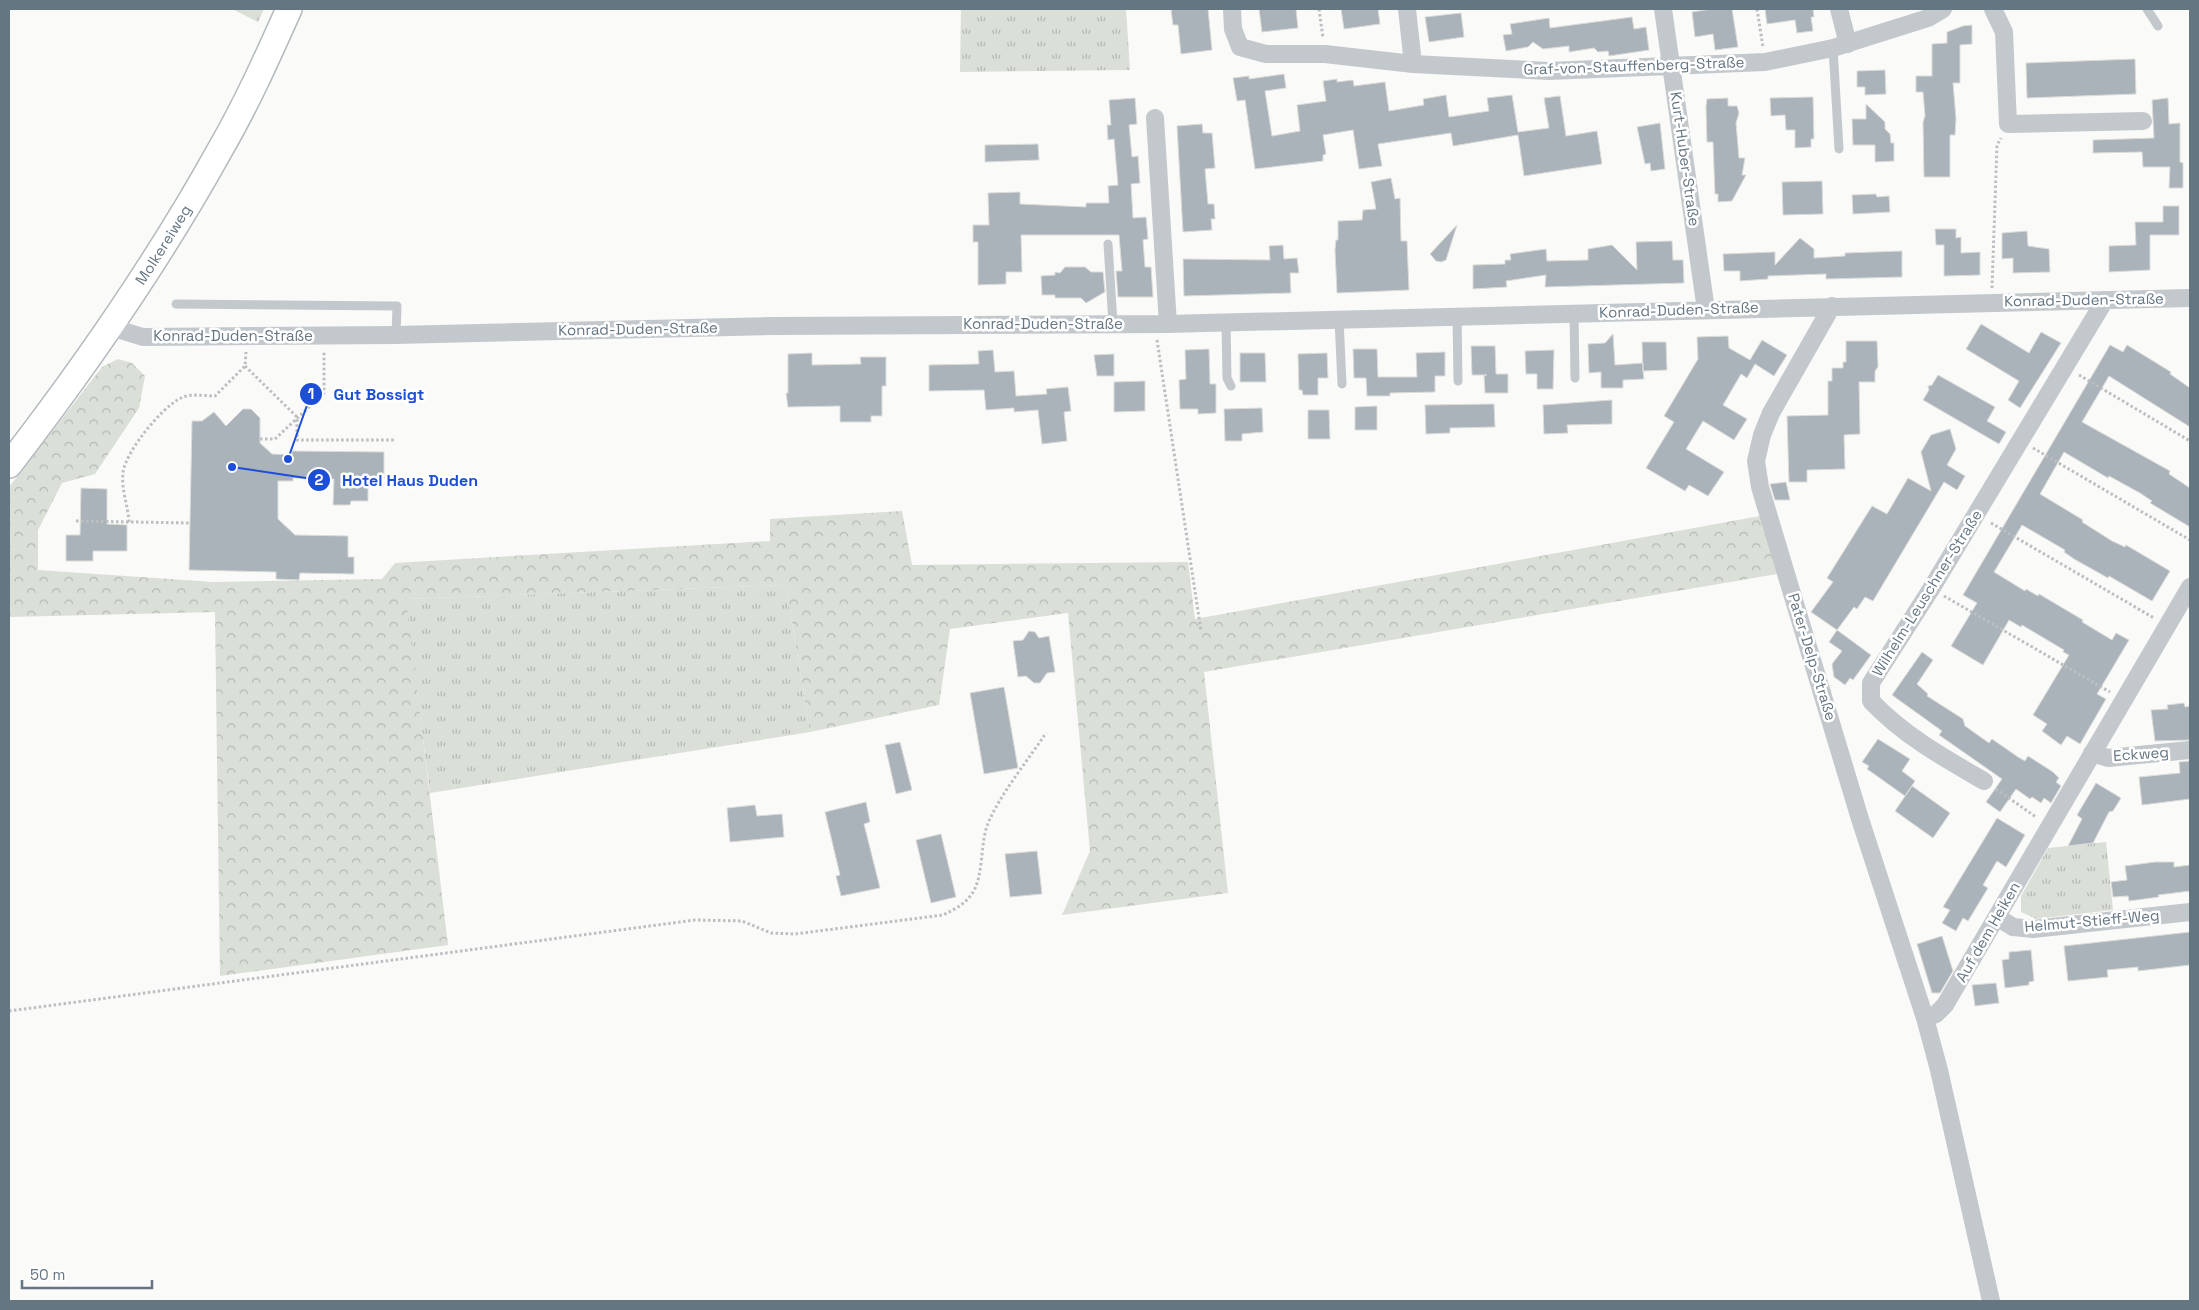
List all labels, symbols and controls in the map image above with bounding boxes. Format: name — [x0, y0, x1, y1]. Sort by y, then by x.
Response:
street label: Graf-von-Stauffenberg-Straße — [1523, 52, 1745, 79]
street label: Kurt-Huber-Straße — [1667, 91, 1704, 227]
street label: Molkereiweg — [131, 201, 195, 288]
street label: Konrad-Duden-Straße — [2004, 289, 2164, 310]
street label: Konrad-Duden-Straße — [1599, 297, 1759, 322]
street label: Konrad-Duden-Straße — [963, 314, 1123, 333]
street label: Konrad-Duden-Straße — [558, 318, 718, 339]
street label: Konrad-Duden-Straße — [153, 326, 313, 345]
callout: Gut Bossigt — [299, 379, 435, 410]
text: 1 — [308, 384, 314, 403]
text: Gut Bossigt — [334, 384, 424, 405]
callout: Hotel Haus Duden — [307, 464, 488, 495]
text: 2 — [315, 470, 324, 489]
text: Hotel Haus Duden — [342, 470, 478, 491]
street label: Wilhelm-Leuschner-Straße — [1867, 506, 1986, 680]
street label: Pater-Delp-Straße — [1784, 591, 1841, 723]
street label: Eckweg — [2112, 742, 2169, 765]
street label: Auf dem Heiken — [1951, 878, 2024, 985]
street label: Helmut-Stieff-Weg — [2024, 905, 2160, 936]
scale bar — [22, 1258, 152, 1290]
text: 50 m — [30, 1265, 65, 1284]

